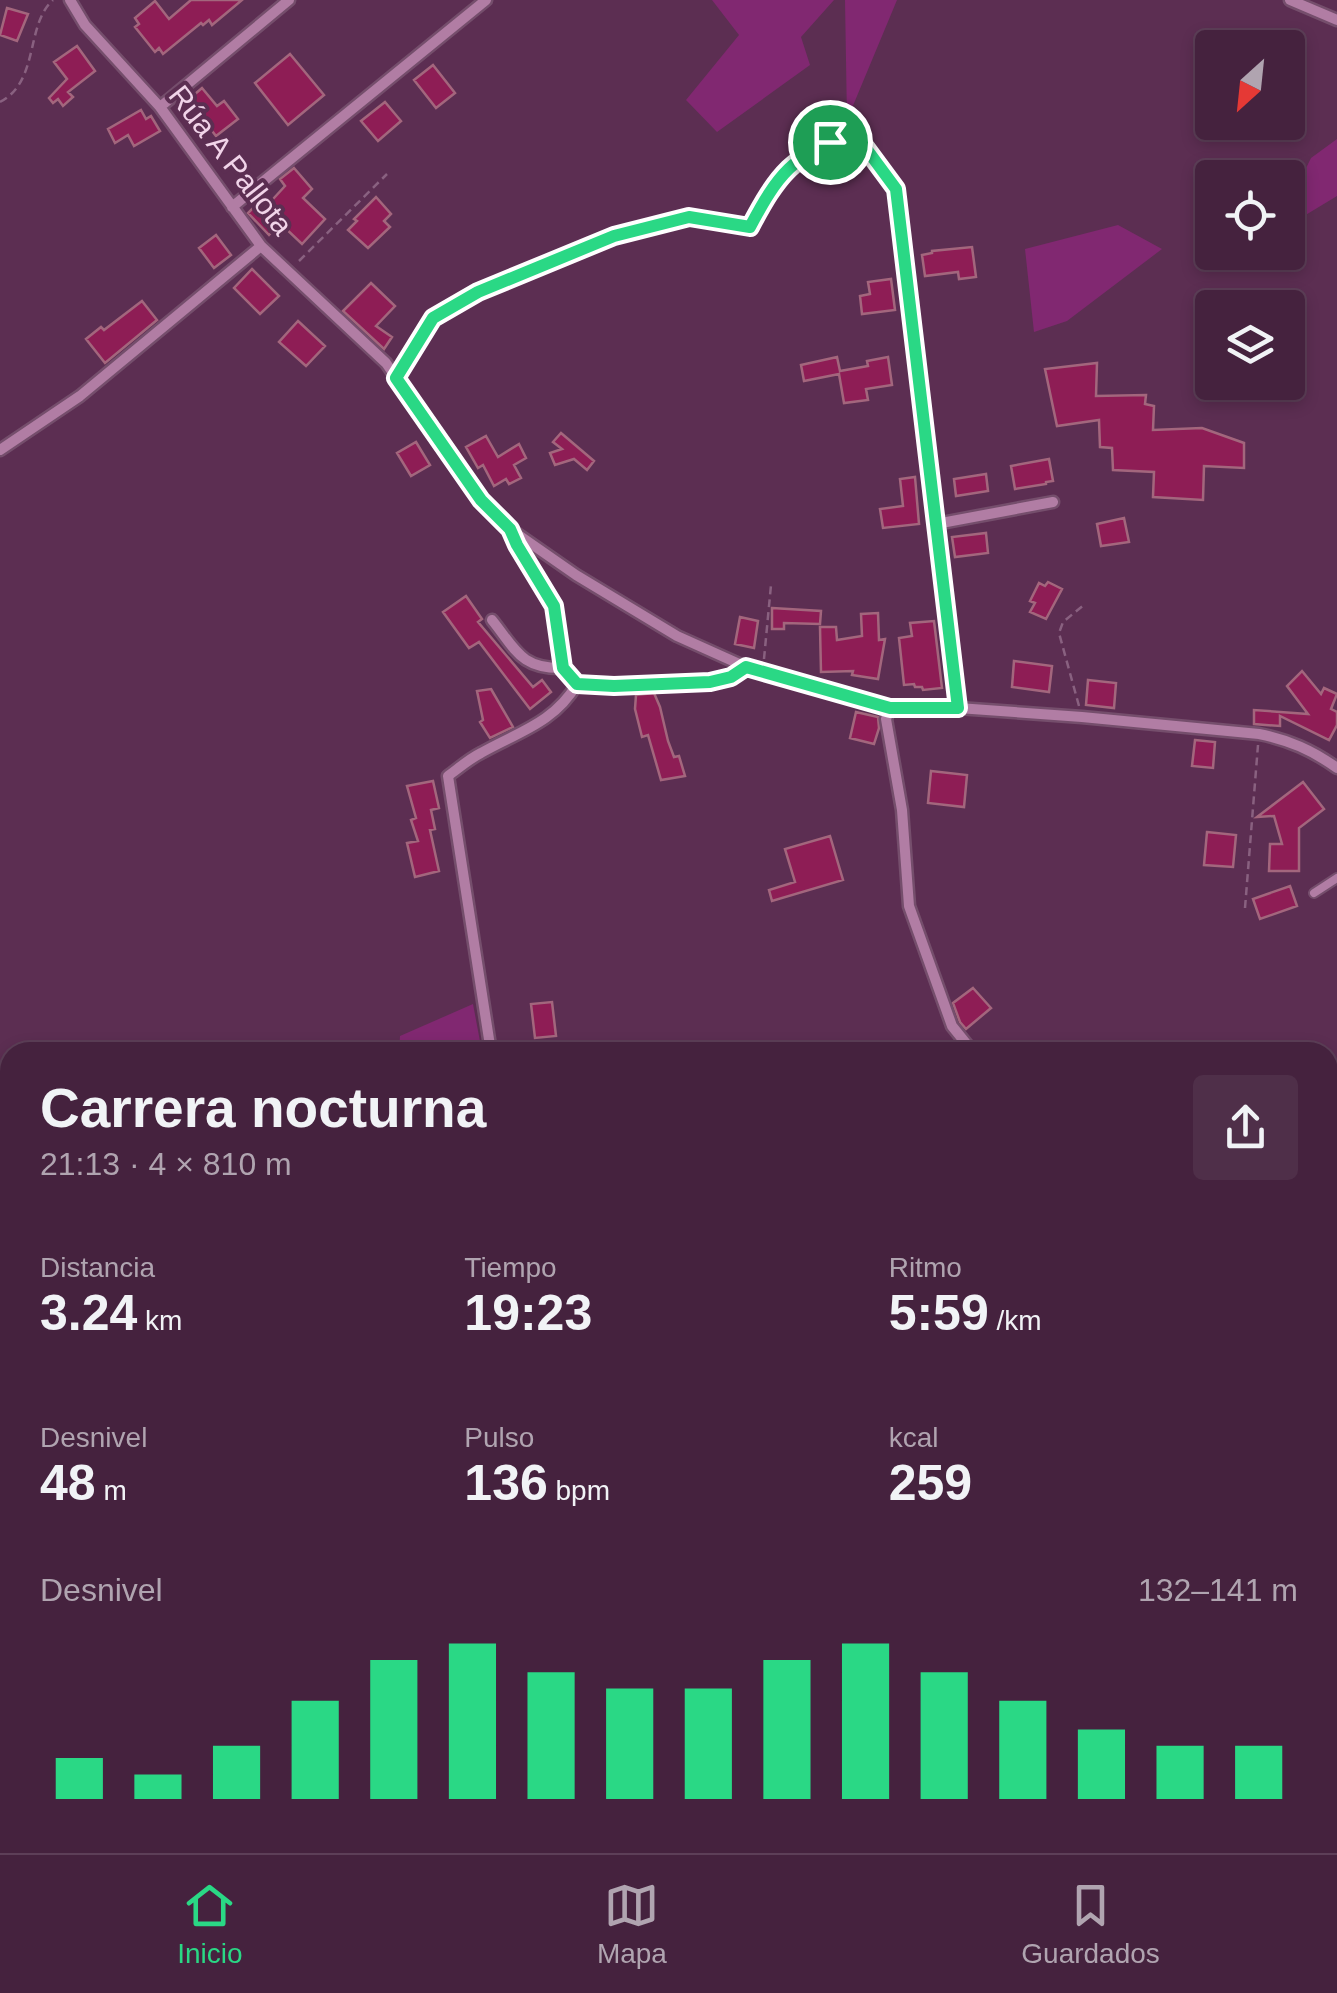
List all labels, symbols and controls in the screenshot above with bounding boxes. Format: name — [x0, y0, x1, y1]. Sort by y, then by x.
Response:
north arrow — [1195, 30, 1305, 140]
map controls — [1195, 30, 1305, 400]
street label: Rúa A Pallota — [163, 79, 300, 241]
pin — [788, 100, 873, 185]
icon: arrive — [803, 115, 858, 170]
button: locate — [1195, 160, 1305, 270]
button: layers — [1195, 290, 1305, 400]
button: share — [1193, 1075, 1298, 1180]
text: Carrera nocturna — [40, 1077, 486, 1139]
text: 21:13 · 4 × 810 m — [40, 1146, 292, 1182]
text: Distancia — [40, 1252, 155, 1283]
text: Tiempo — [464, 1252, 557, 1283]
text: Ritmo — [889, 1252, 962, 1283]
text: 3.24 — [40, 1285, 137, 1341]
text: 19:23 — [464, 1285, 592, 1341]
text: 5:59 — [889, 1285, 989, 1341]
text: km — [137, 1305, 182, 1336]
text: /km — [989, 1305, 1042, 1336]
text: Desnivel — [40, 1422, 147, 1453]
text: Pulso — [464, 1422, 534, 1453]
text: kcal — [889, 1422, 938, 1453]
text: 48 — [40, 1455, 96, 1511]
text: 136 — [464, 1455, 548, 1511]
text: 259 — [889, 1455, 972, 1511]
text: m — [96, 1475, 127, 1506]
text: bpm — [548, 1475, 610, 1506]
text: Desnivel — [40, 1572, 163, 1608]
text: 132–141 m — [1138, 1572, 1298, 1608]
tab: Inicio — [177, 1878, 243, 1970]
tab: Mapa — [597, 1878, 667, 1970]
tab: Guardados — [1021, 1878, 1160, 1970]

